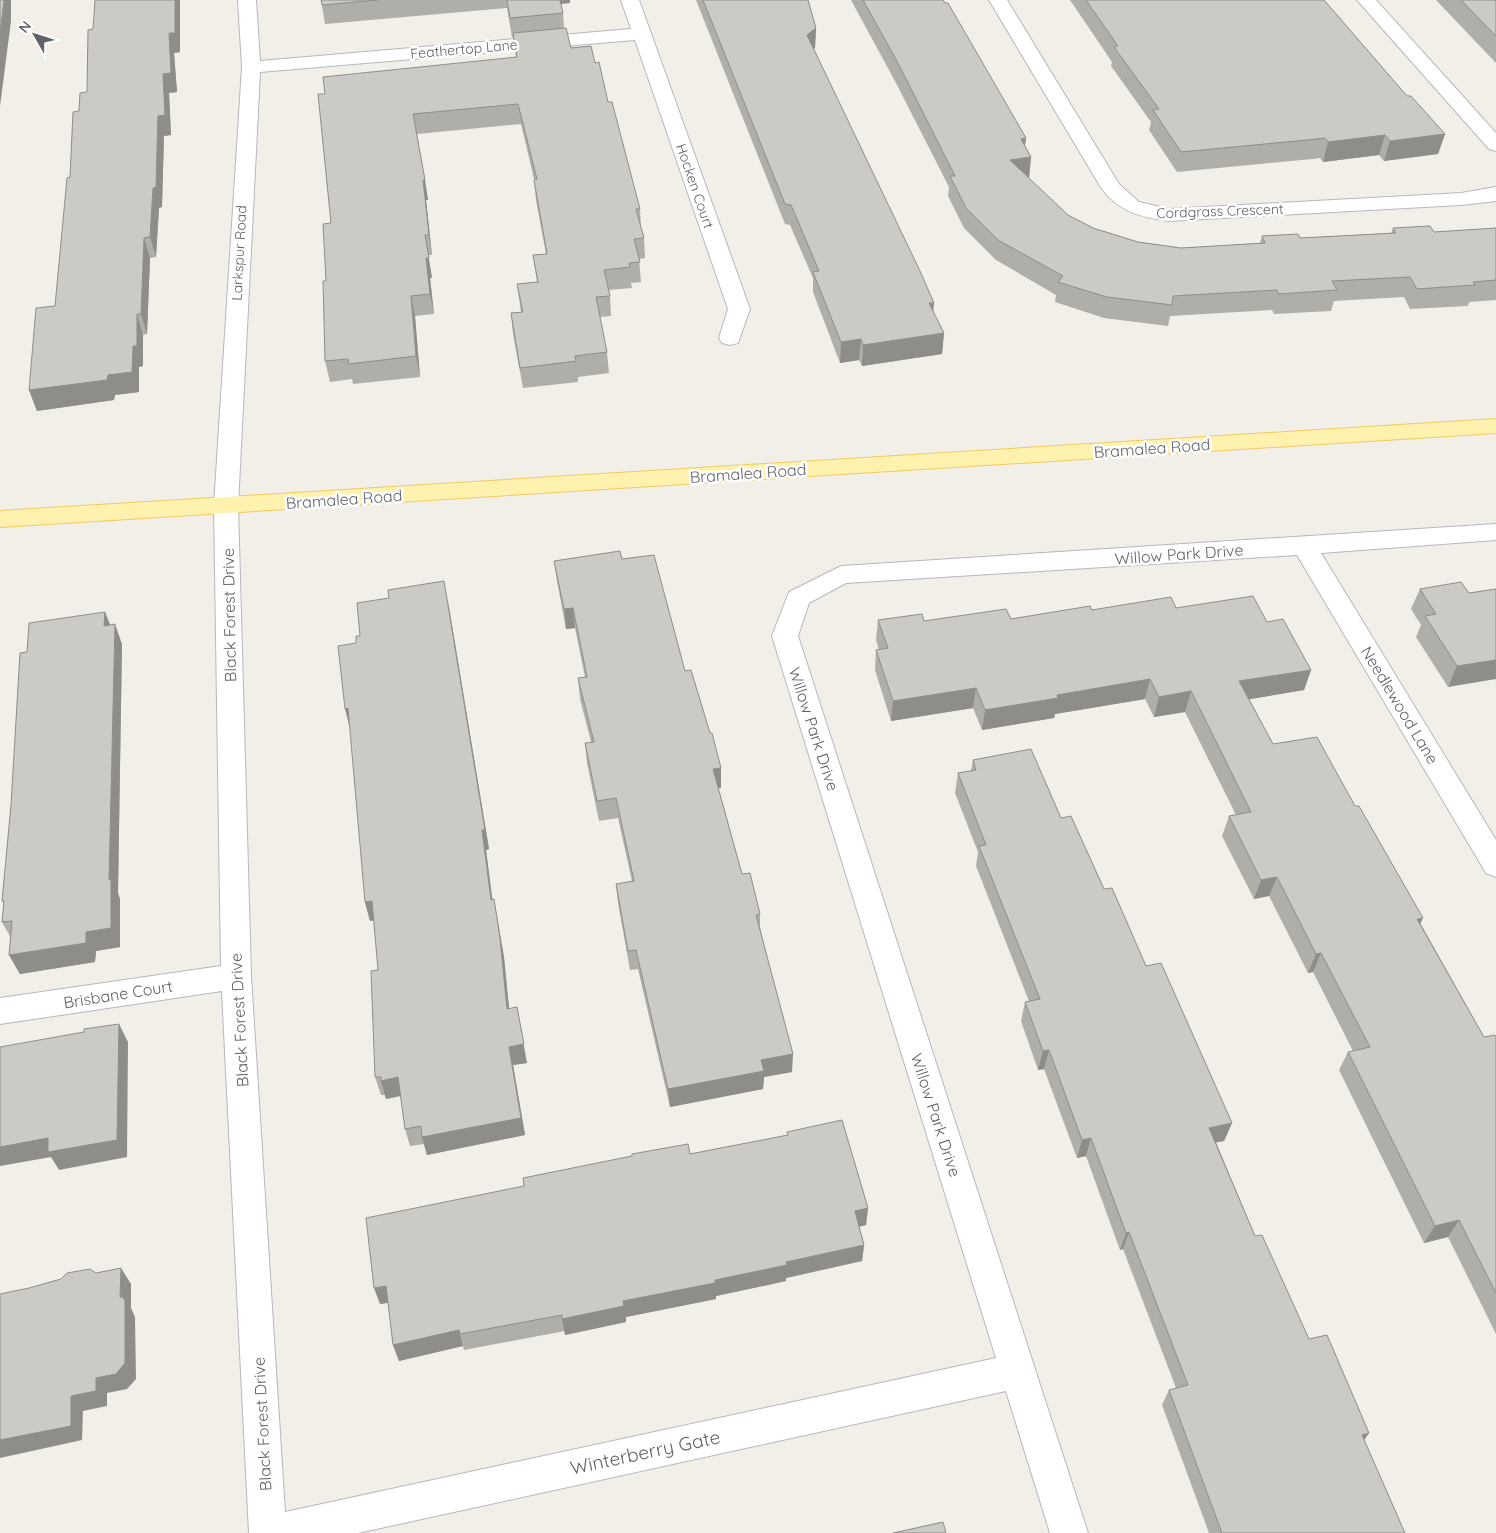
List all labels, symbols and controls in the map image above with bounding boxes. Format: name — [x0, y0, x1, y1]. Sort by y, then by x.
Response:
north arrow — [10, 10, 60, 60]
text: N — [15, 17, 35, 36]
street label: Feathertop Lane — [410, 35, 518, 63]
street label: Hocken Court — [672, 141, 718, 231]
street label: Cordgrass Crescent — [1156, 200, 1284, 222]
street label: Larkspur Road — [228, 205, 250, 301]
street label: Bramalea Road — [1093, 434, 1211, 462]
street label: Bramalea Road — [689, 459, 807, 487]
street label: Bramalea Road — [285, 485, 403, 513]
street label: Willow Park Drive — [1114, 540, 1244, 568]
street label: Black Forest Drive — [218, 548, 240, 682]
street label: Needlewood Lane — [1357, 642, 1443, 768]
street label: Willow Park Drive — [785, 665, 843, 793]
street label: Black Forest Drive — [226, 953, 252, 1087]
street label: Brisbane Court — [62, 975, 174, 1013]
street label: Willow Park Drive — [907, 1051, 965, 1179]
street label: Black Forest Drive — [249, 1357, 275, 1491]
street label: Winterberry Gate — [568, 1424, 722, 1480]

